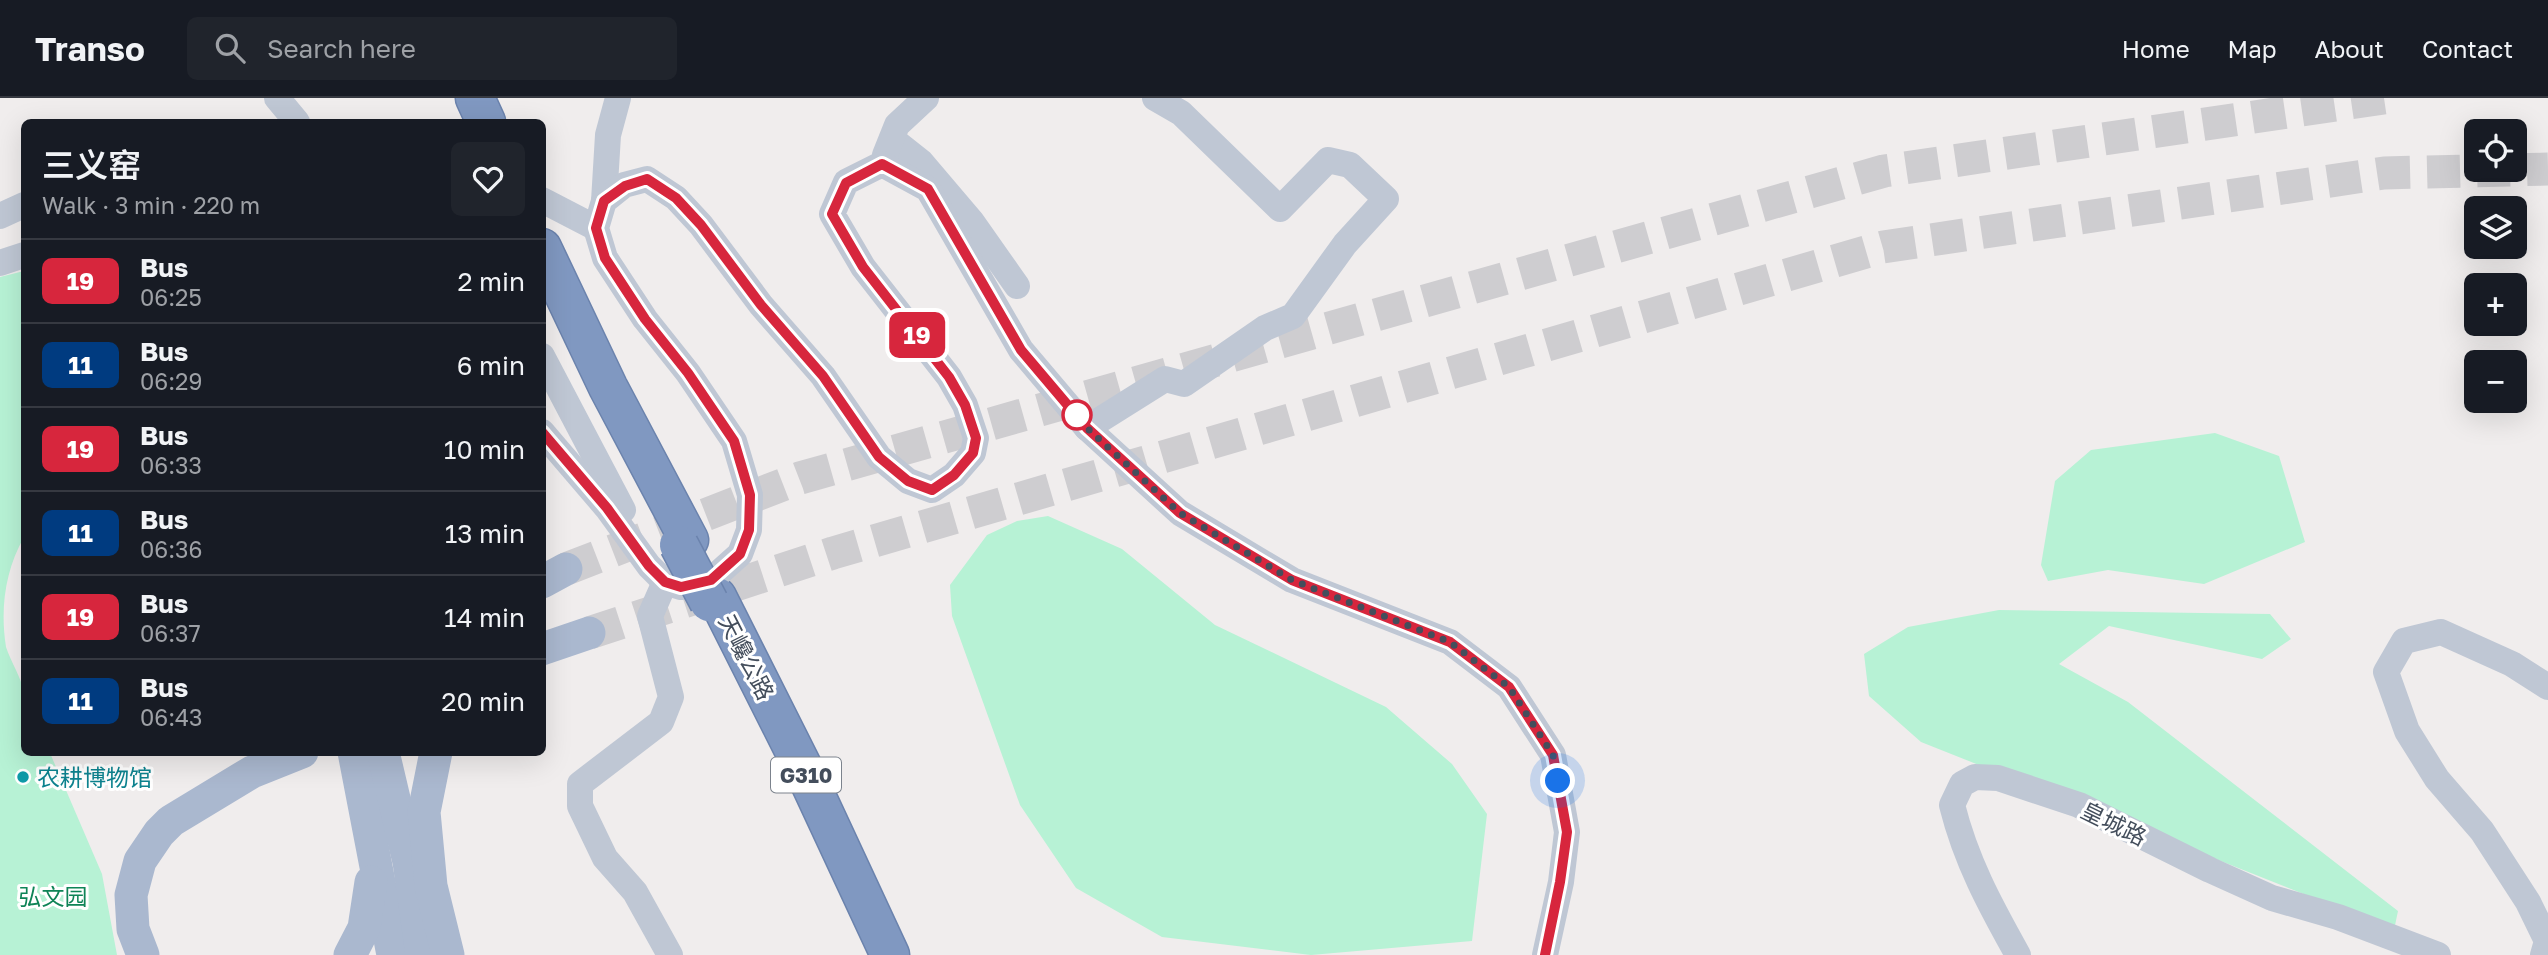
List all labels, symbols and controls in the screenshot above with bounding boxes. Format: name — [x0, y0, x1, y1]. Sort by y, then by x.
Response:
search box — [187, 17, 677, 80]
text: Transo — [35, 29, 145, 68]
icon: search — [211, 29, 249, 67]
text: Search here — [267, 33, 416, 64]
text: Home — [2122, 34, 2190, 63]
text: Map — [2228, 34, 2277, 63]
text: About — [2315, 34, 2384, 63]
text: Contact — [2422, 34, 2513, 63]
map controls — [2464, 119, 2527, 413]
button: locate — [2464, 119, 2527, 182]
button: heart — [451, 142, 525, 216]
text: 三义窑 — [42, 145, 141, 184]
text: Walk · 3 min · 220 m — [42, 191, 260, 219]
button: layers — [2464, 196, 2527, 259]
text: Bus — [140, 252, 188, 283]
text: 19 — [67, 266, 94, 295]
text: 2 min — [457, 266, 525, 297]
button: + — [2464, 273, 2527, 336]
text: 06:25 — [140, 283, 202, 311]
line badge: 19 — [886, 312, 948, 358]
text: 19 — [903, 320, 931, 349]
text: Bus — [140, 336, 188, 367]
text: 11 — [68, 350, 93, 379]
text: 6 min — [457, 350, 525, 381]
button: − — [2464, 350, 2527, 413]
text: 06:29 — [140, 367, 202, 395]
unlabelled marker — [1062, 400, 1092, 430]
text: Bus — [140, 420, 188, 451]
text: 19 — [67, 434, 94, 463]
text: 10 min — [444, 434, 525, 465]
text: 06:33 — [140, 451, 202, 479]
text: Bus — [140, 504, 188, 535]
text: 11 — [68, 518, 93, 547]
text: 13 min — [445, 518, 525, 549]
text: 06:36 — [140, 535, 202, 563]
text: Bus — [140, 588, 188, 619]
text: 19 — [67, 602, 94, 631]
text: 14 min — [444, 602, 525, 633]
street label: 天巉公路 — [714, 610, 780, 704]
text: 06:37 — [140, 619, 201, 647]
text: Bus — [140, 672, 188, 703]
text: 11 — [68, 686, 93, 715]
text: 20 min — [441, 686, 525, 717]
text: 06:43 — [140, 703, 203, 731]
road number: G310 — [771, 758, 841, 792]
place label: 农耕博物馆 — [37, 763, 152, 791]
your location — [1540, 763, 1575, 798]
marker: 农耕博物馆 — [15, 769, 31, 785]
street label: 皇城路 — [2077, 795, 2151, 851]
park label: 弘文园 — [19, 882, 88, 910]

